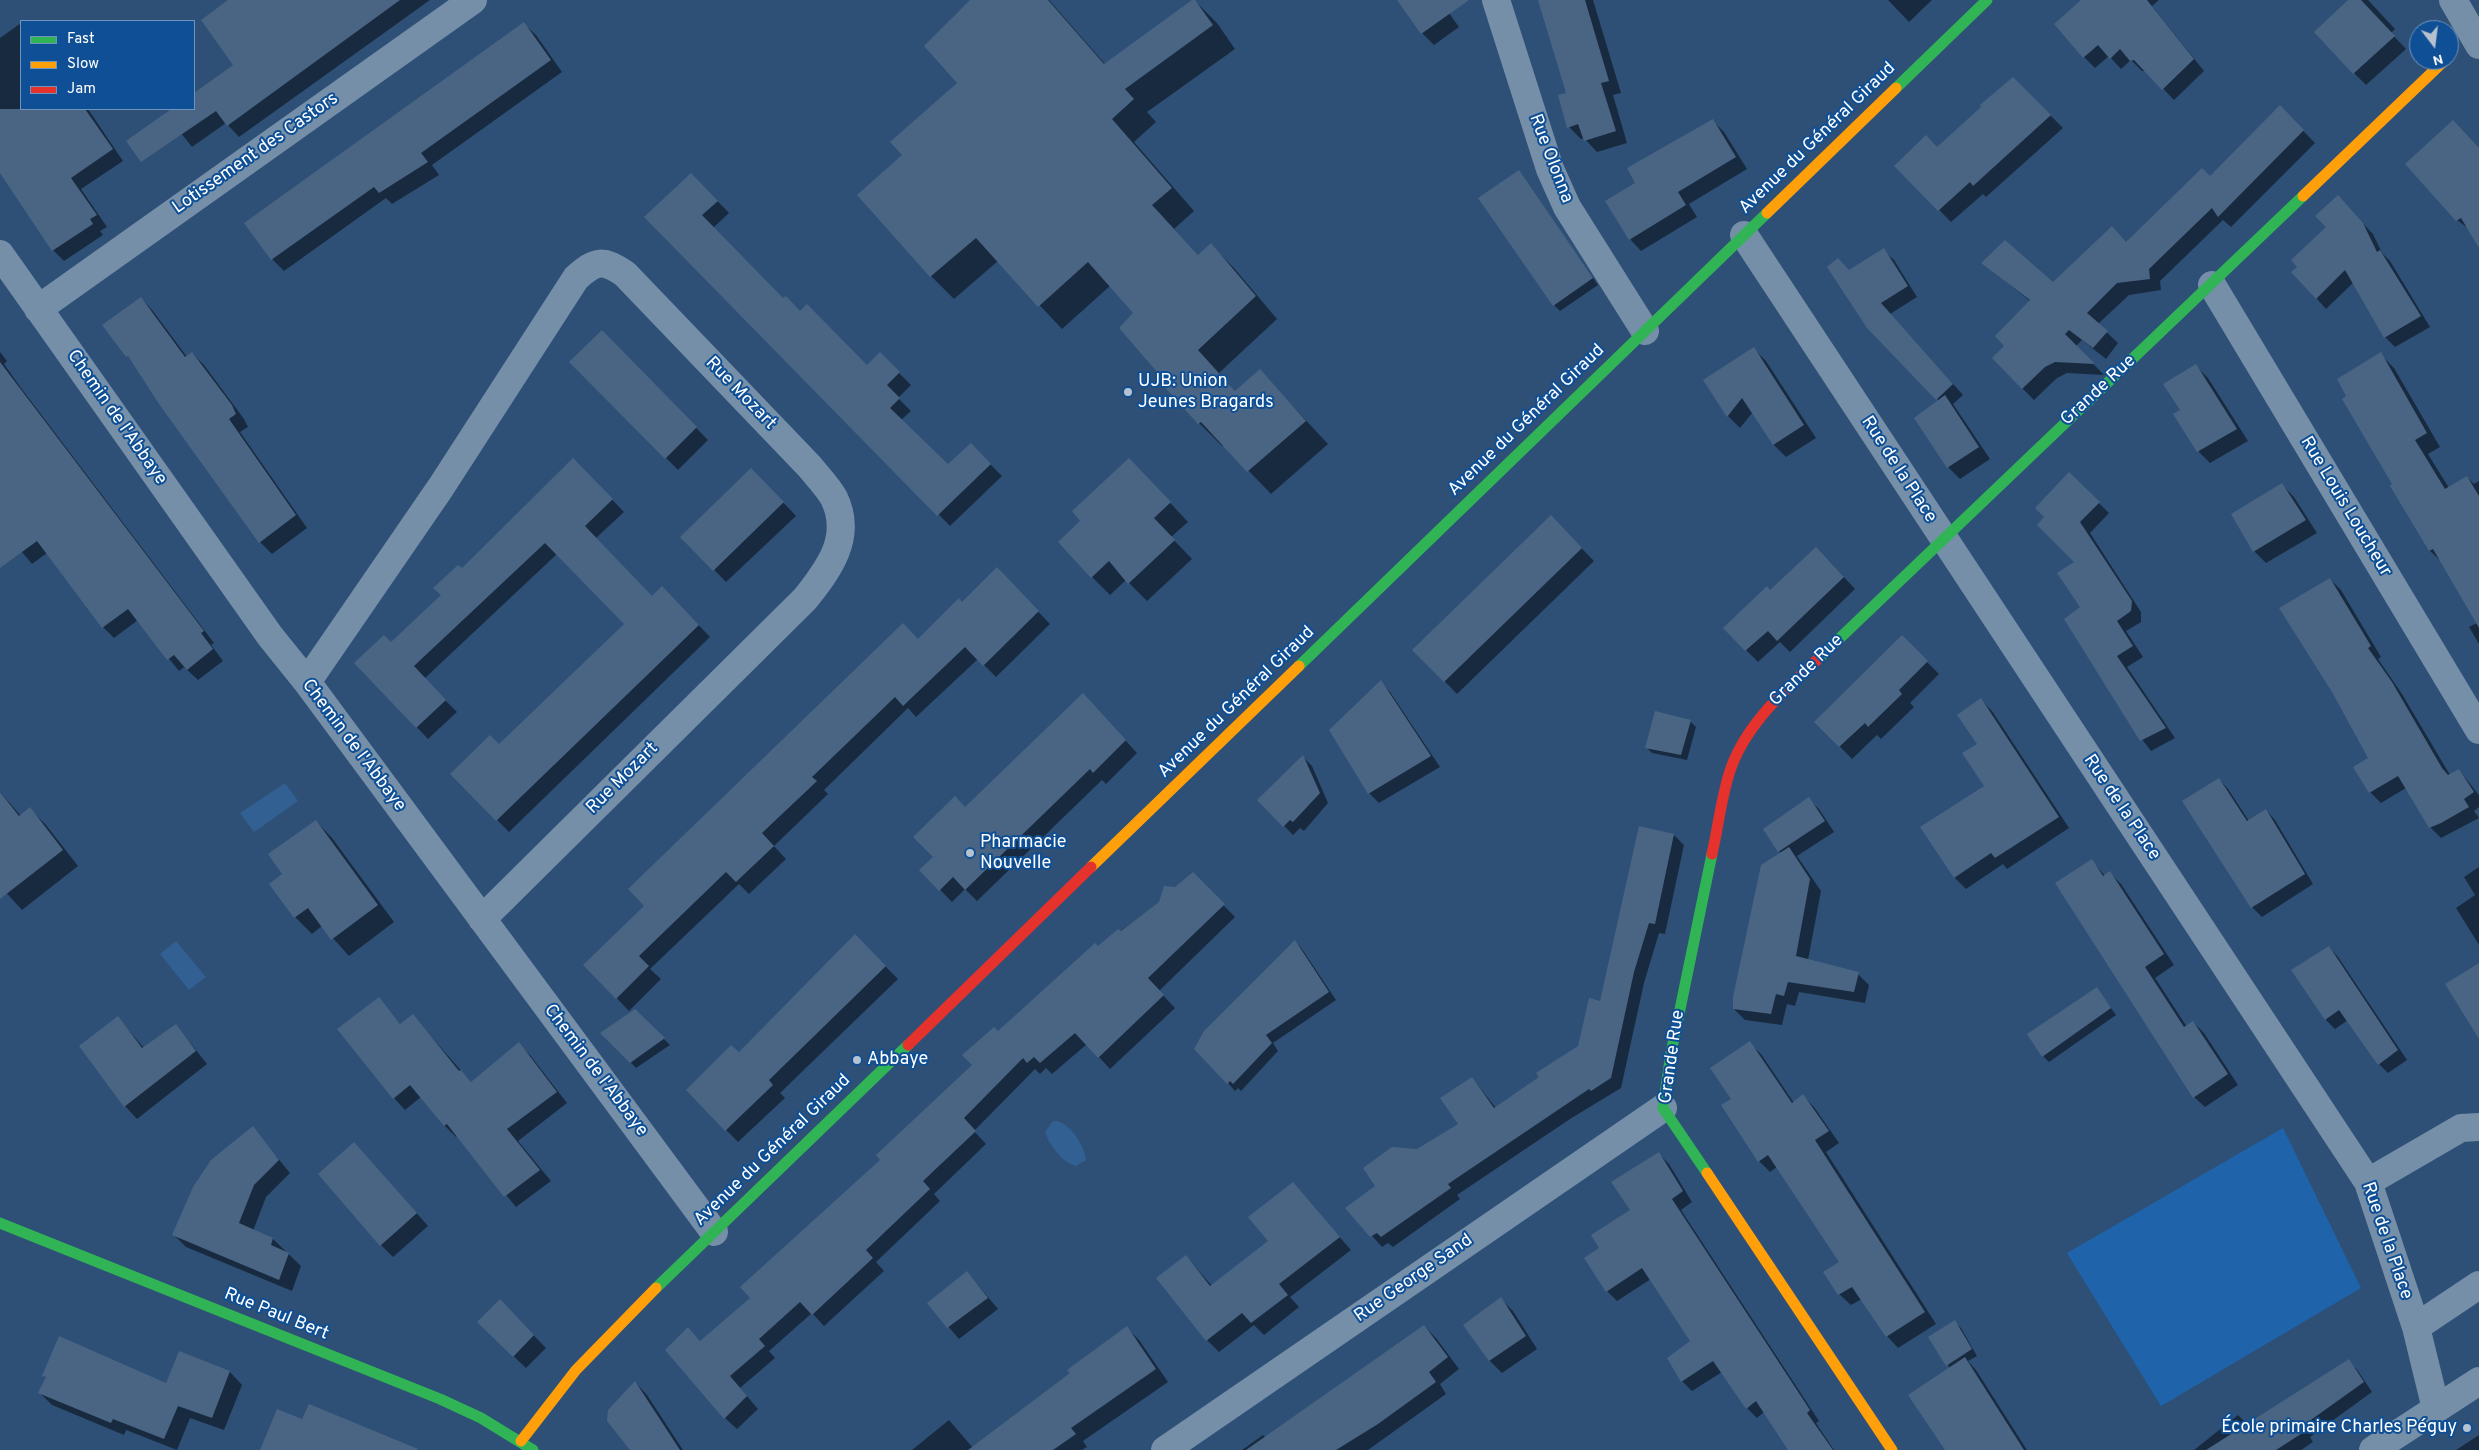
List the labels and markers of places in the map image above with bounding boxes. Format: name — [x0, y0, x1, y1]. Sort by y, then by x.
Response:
place label: UJB: Union Jeunes Bragards — [1138, 371, 1274, 414]
marker: UJB: Union Jeunes Bragards — [1122, 386, 1134, 398]
place label: Pharmacie Nouvelle — [980, 832, 1067, 874]
marker: Pharmacie Nouvelle — [964, 847, 976, 859]
place label: Abbaye — [867, 1049, 928, 1071]
marker: Abbaye — [851, 1054, 863, 1066]
place label: École primaire Charles Péguy — [2221, 1417, 2457, 1439]
marker: École primaire Charles Péguy — [2461, 1422, 2473, 1434]

